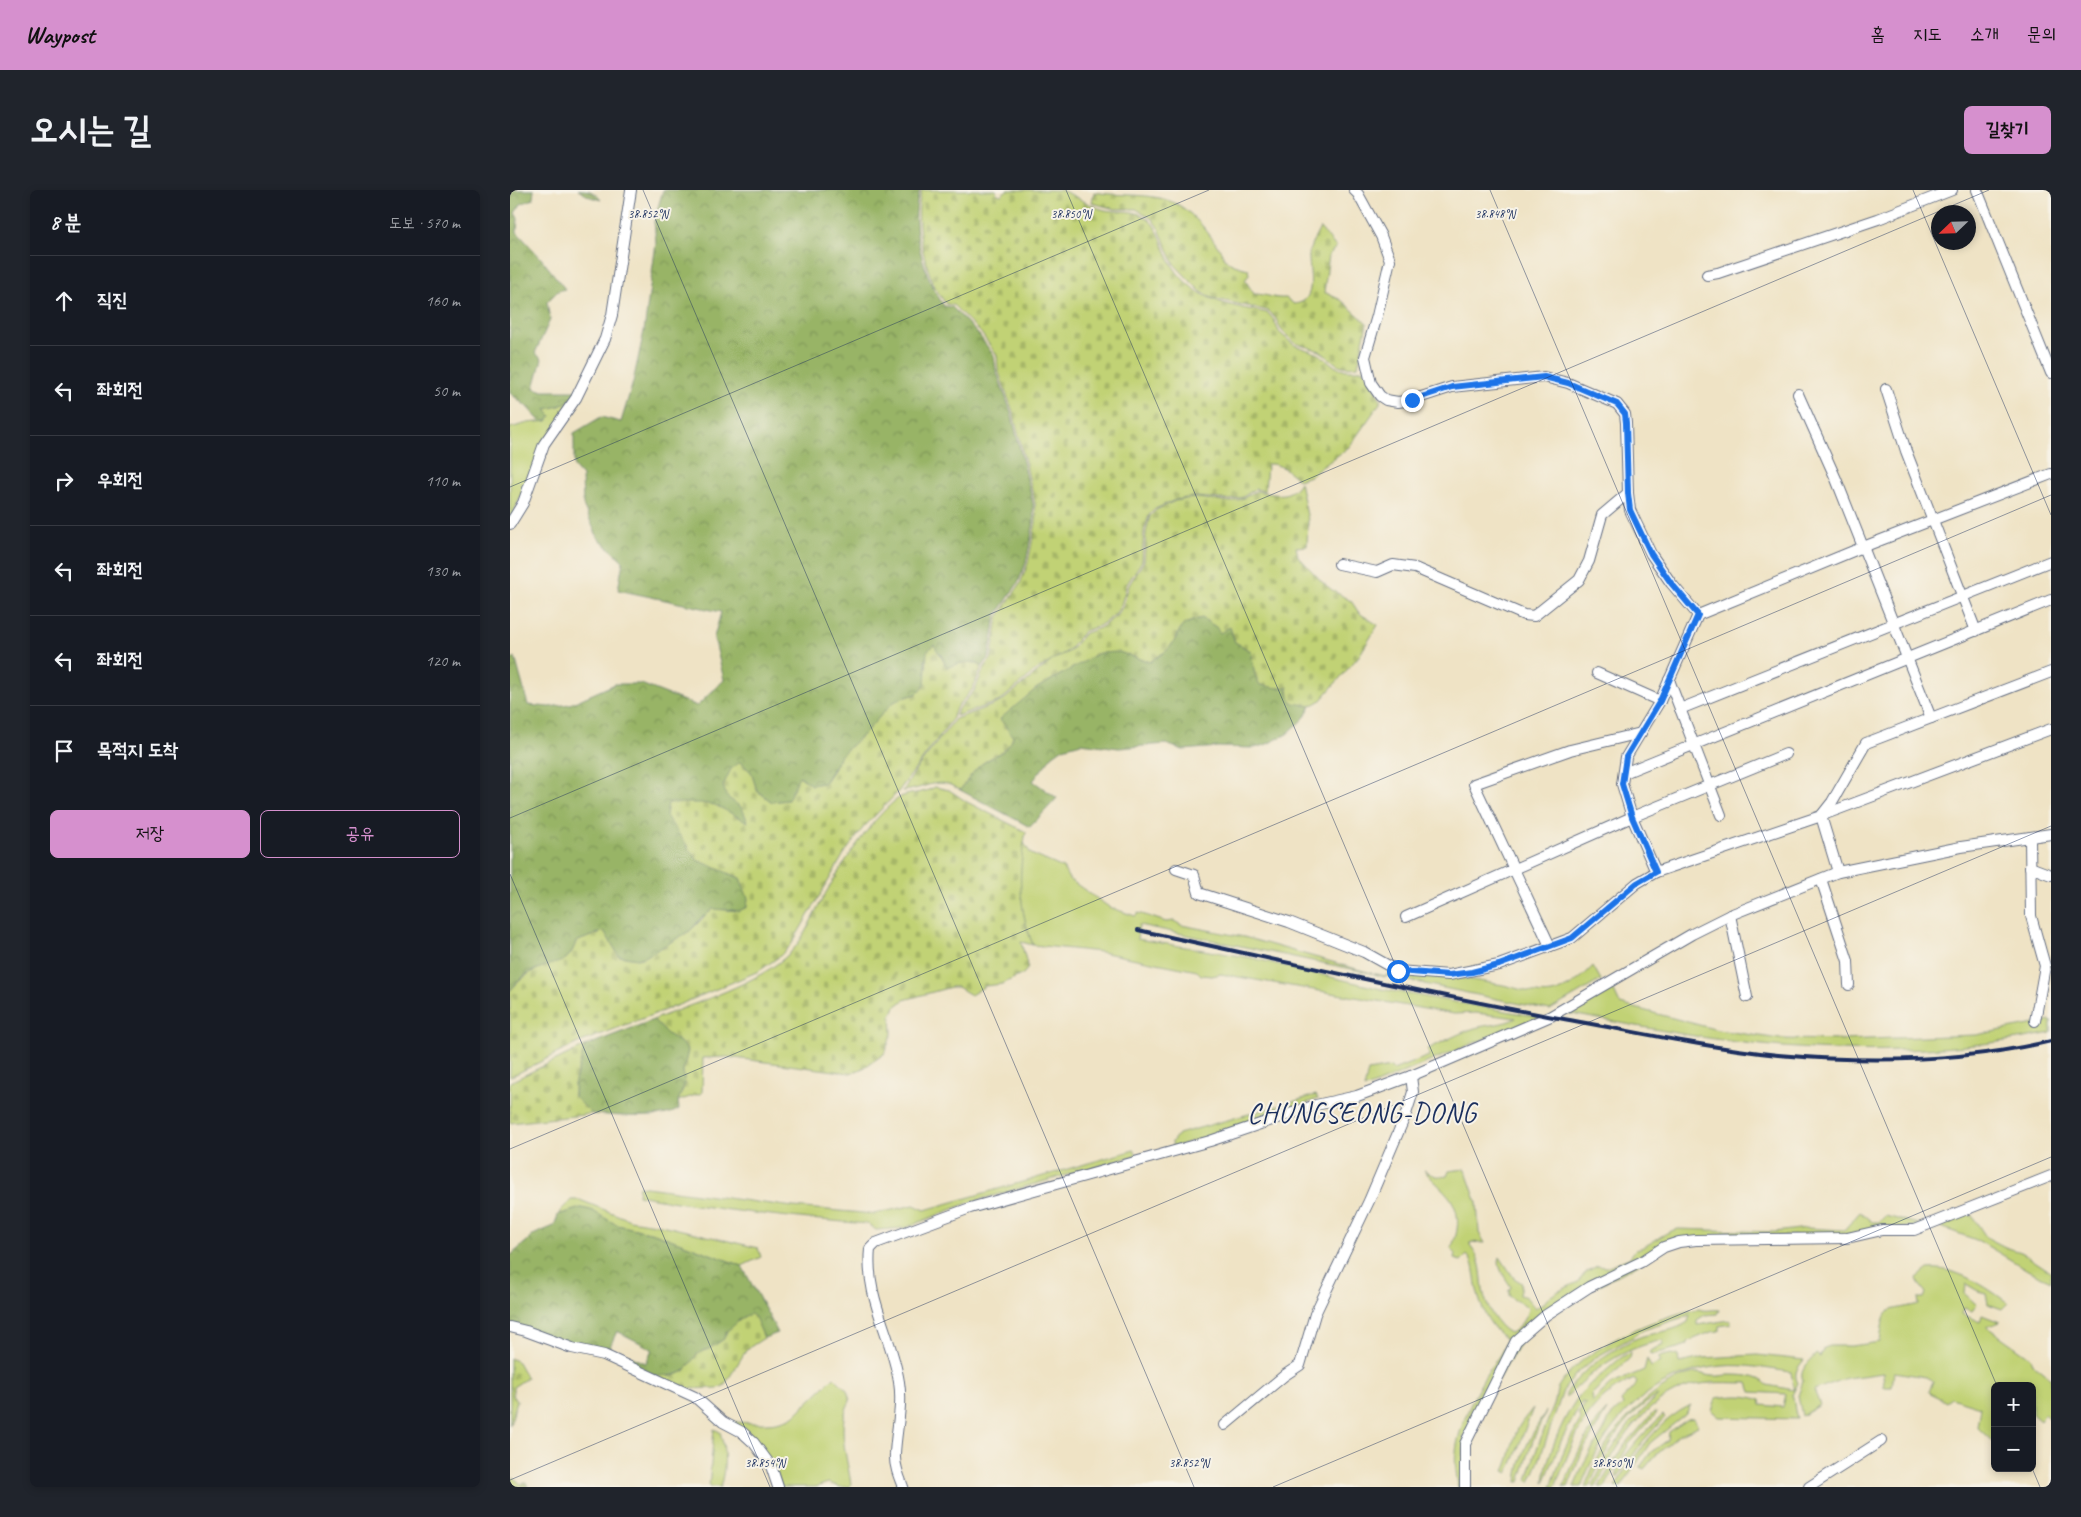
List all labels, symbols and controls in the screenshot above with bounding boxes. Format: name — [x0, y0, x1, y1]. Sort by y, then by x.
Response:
text: Waypost — [25, 20, 95, 50]
text: 홈 — [1871, 23, 1885, 45]
text: 지도 — [1913, 23, 1942, 45]
text: 소개 — [1970, 23, 1999, 45]
text: 문의 — [2027, 23, 2056, 45]
button: 길찾기 — [1964, 106, 2051, 154]
text: 오시는 길 — [30, 107, 151, 152]
north arrow — [1931, 205, 1976, 250]
text: 38.852°N — [628, 206, 670, 222]
text: 38.850°N — [1051, 206, 1093, 222]
text: 38.848°N — [1475, 206, 1517, 222]
text: 8 분 — [50, 209, 81, 235]
text: 도보 · 570 m — [389, 213, 460, 233]
icon: ahead — [50, 287, 78, 315]
text: 직진 — [97, 288, 128, 312]
text: 160 m — [426, 291, 460, 311]
icon: left — [50, 377, 78, 405]
text: 좌회전 — [97, 378, 143, 402]
text: 50 m — [433, 381, 460, 401]
route end — [1401, 389, 1424, 412]
icon: right — [50, 467, 78, 495]
text: 우회전 — [97, 468, 143, 492]
text: 110 m — [426, 471, 460, 491]
icon: left — [50, 557, 78, 585]
text: 좌회전 — [97, 558, 143, 582]
text: 130 m — [426, 561, 460, 581]
icon: left — [50, 647, 78, 675]
text: 좌회전 — [97, 648, 143, 672]
text: 120 m — [426, 651, 460, 671]
icon: arrive — [50, 737, 78, 765]
text: 목적지 도착 — [97, 738, 178, 762]
button: 저장 — [50, 810, 250, 858]
button: 공유 — [260, 810, 460, 858]
route start — [1387, 960, 1410, 983]
district label: CHUNGSEONG-DONG — [1247, 1095, 1479, 1130]
map controls — [1991, 1382, 2036, 1472]
button: + — [1991, 1382, 2036, 1427]
button: − — [1991, 1427, 2036, 1472]
text: 38.854°N — [745, 1455, 787, 1471]
text: 38.852°N — [1169, 1455, 1211, 1471]
text: 38.850°N — [1592, 1455, 1634, 1471]

